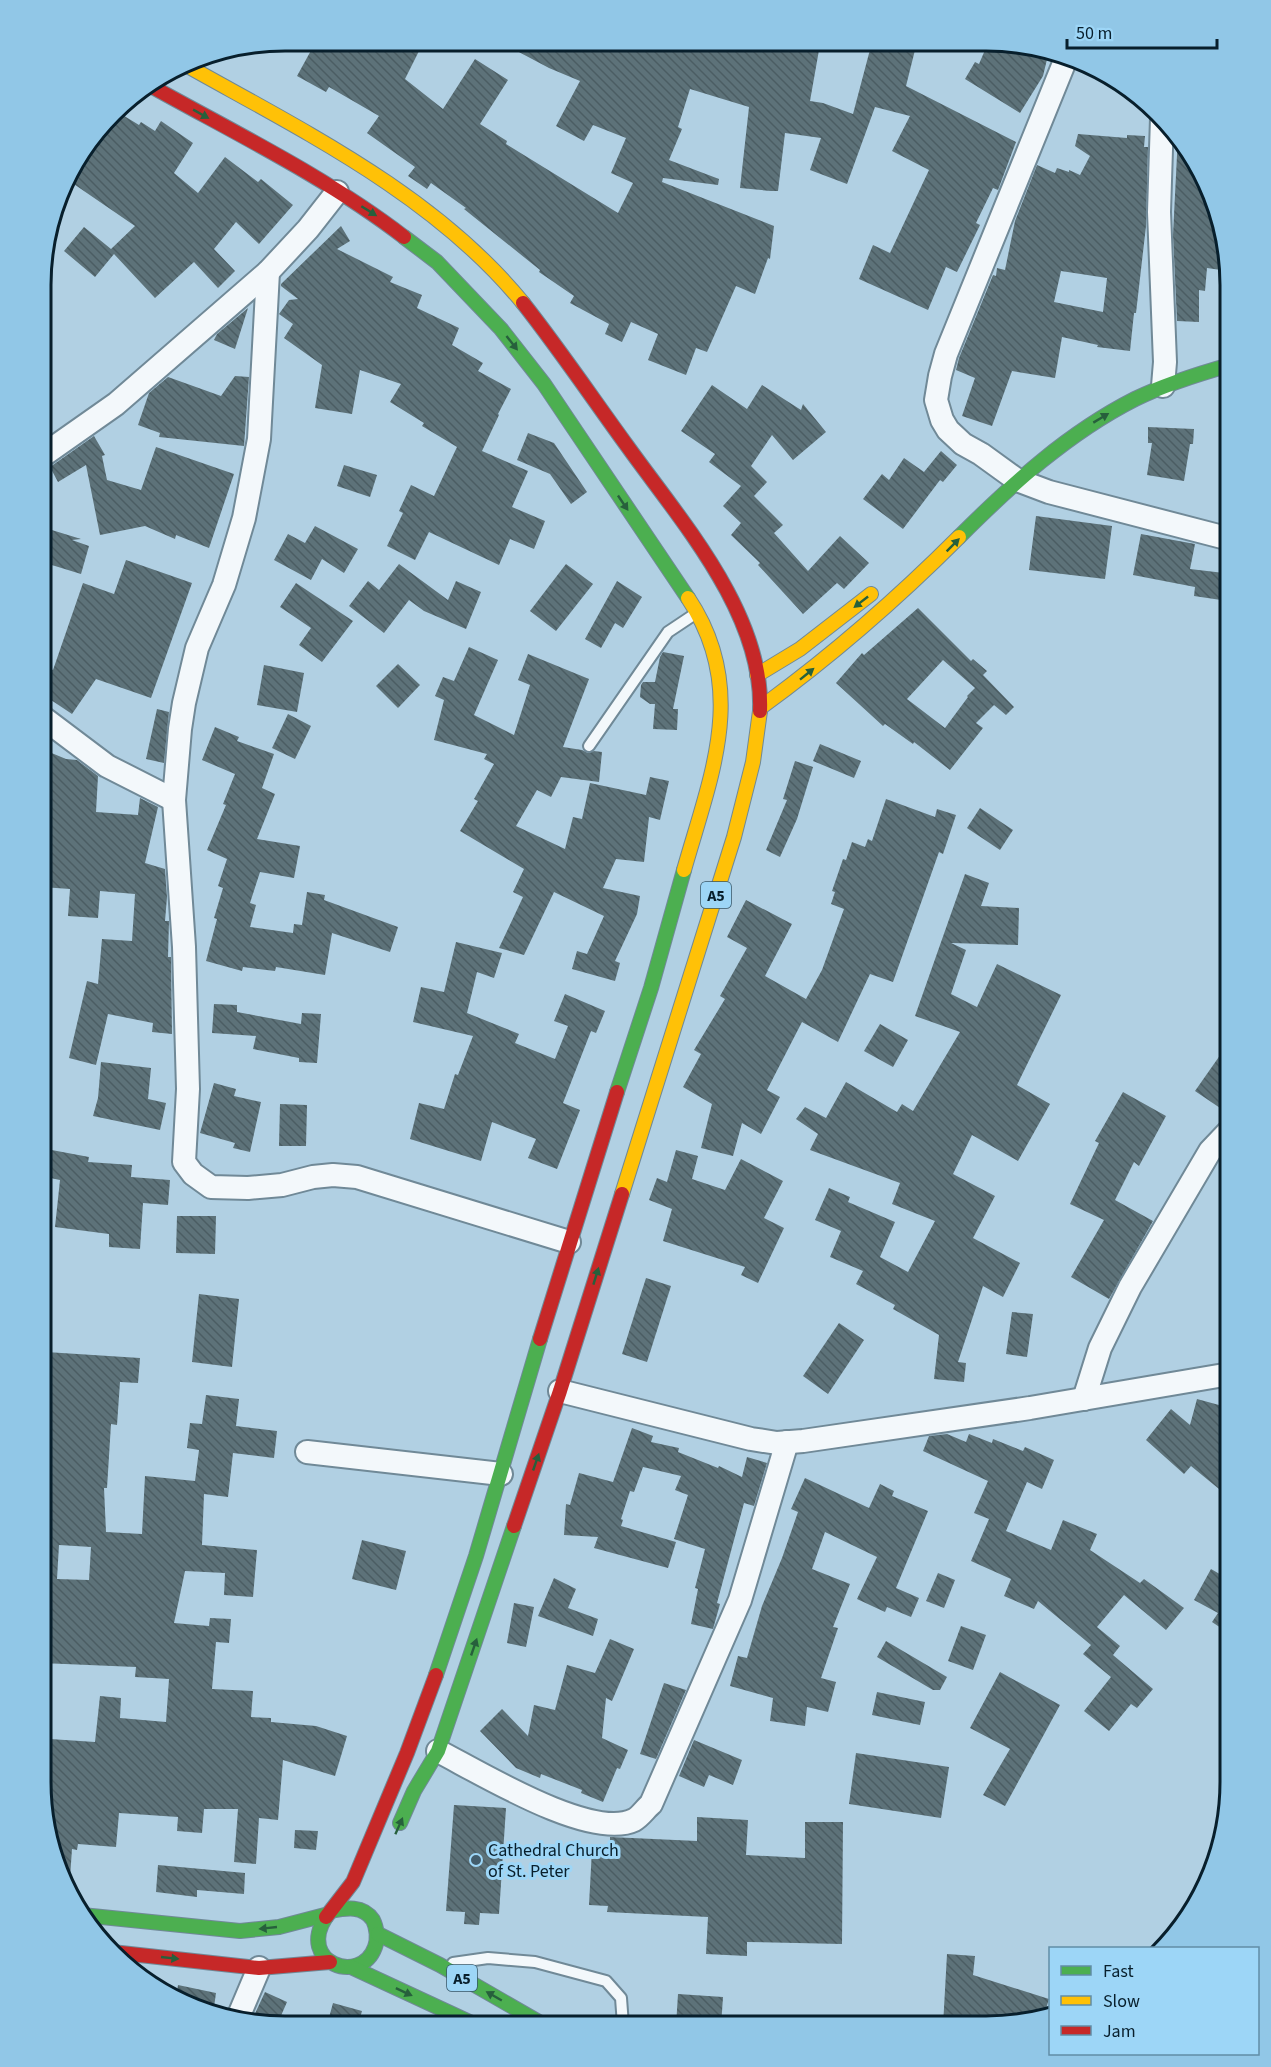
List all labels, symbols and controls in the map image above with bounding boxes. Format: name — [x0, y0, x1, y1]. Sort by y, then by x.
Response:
scale bar — [1067, 12, 1217, 50]
text: 50 m — [1076, 21, 1112, 46]
one-way arrow — [192, 108, 209, 118]
one-way arrow — [361, 206, 377, 217]
one-way arrow — [506, 335, 518, 350]
one-way arrow — [1093, 413, 1110, 423]
one-way arrow — [617, 495, 628, 511]
one-way arrow — [946, 538, 960, 552]
one-way arrow — [853, 595, 869, 608]
one-way arrow — [799, 667, 815, 680]
road number: A5 — [701, 882, 731, 908]
one-way arrow — [592, 1267, 601, 1285]
one-way arrow — [532, 1453, 542, 1471]
one-way arrow — [469, 1638, 479, 1656]
one-way arrow — [394, 1816, 404, 1834]
place label: Cathedral Church of St. Peter — [488, 1838, 619, 1884]
marker: Cathedral Church of St. Peter — [469, 1853, 483, 1867]
one-way arrow — [259, 1923, 278, 1933]
legend — [1049, 1947, 1259, 2055]
one-way arrow — [161, 1953, 180, 1963]
text: Fast — [1103, 1959, 1134, 1984]
road number: A5 — [447, 1965, 477, 1991]
one-way arrow — [395, 1988, 412, 1997]
text: Slow — [1103, 1989, 1140, 2014]
one-way arrow — [485, 1991, 502, 2001]
text: Jam — [1103, 2019, 1136, 2044]

